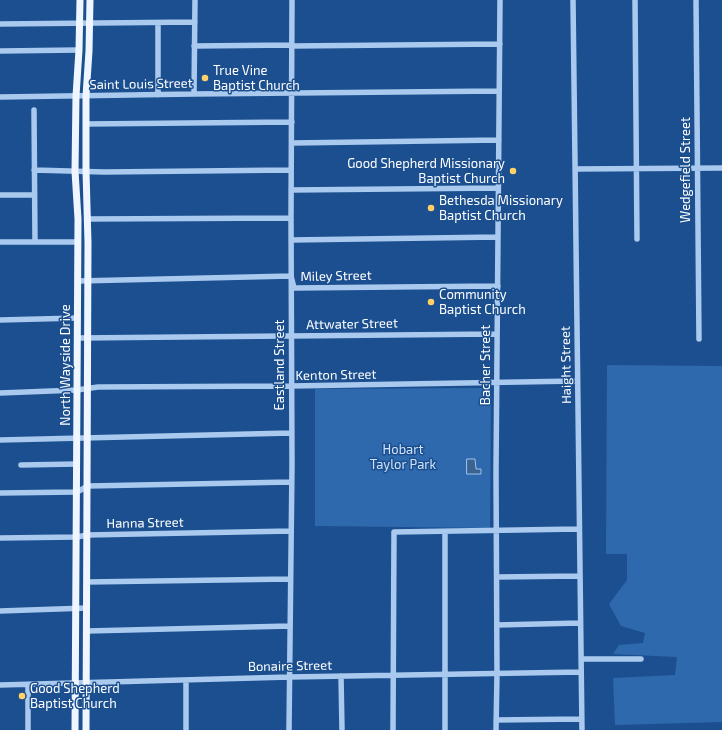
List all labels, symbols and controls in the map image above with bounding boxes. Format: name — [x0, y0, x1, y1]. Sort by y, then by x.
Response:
place label: True Vine Baptist Church — [213, 63, 300, 94]
marker: True Vine Baptist Church — [200, 73, 210, 83]
street label: Saint Louis Street — [89, 75, 193, 93]
street label: Wedgefield Street — [678, 117, 694, 223]
place label: Good Shepherd Missionary Baptist Church — [347, 156, 505, 187]
marker: Good Shepherd Missionary Baptist Church — [508, 166, 518, 176]
place label: Bethesda Missionary Baptist Church — [439, 193, 563, 224]
marker: Bethesda Missionary Baptist Church — [426, 203, 436, 213]
street label: Miley Street — [300, 268, 372, 284]
place label: Community Baptist Church — [439, 287, 526, 318]
marker: Community Baptist Church — [426, 297, 436, 307]
street label: North Wayside Drive — [58, 304, 74, 426]
street label: Attwater Street — [306, 315, 398, 333]
street label: Eastland Street — [272, 320, 288, 410]
street label: Bacher Street — [478, 325, 494, 405]
street label: Haight Street — [558, 326, 574, 404]
street label: Kenton Street — [295, 366, 377, 384]
park label: Hobart Taylor Park — [370, 442, 436, 473]
street label: Hanna Street — [106, 515, 184, 531]
street label: Bonaire Street — [248, 657, 332, 675]
place label: Good Shepherd Baptist Church — [30, 681, 120, 712]
marker: Good Shepherd Baptist Church — [17, 691, 27, 701]

